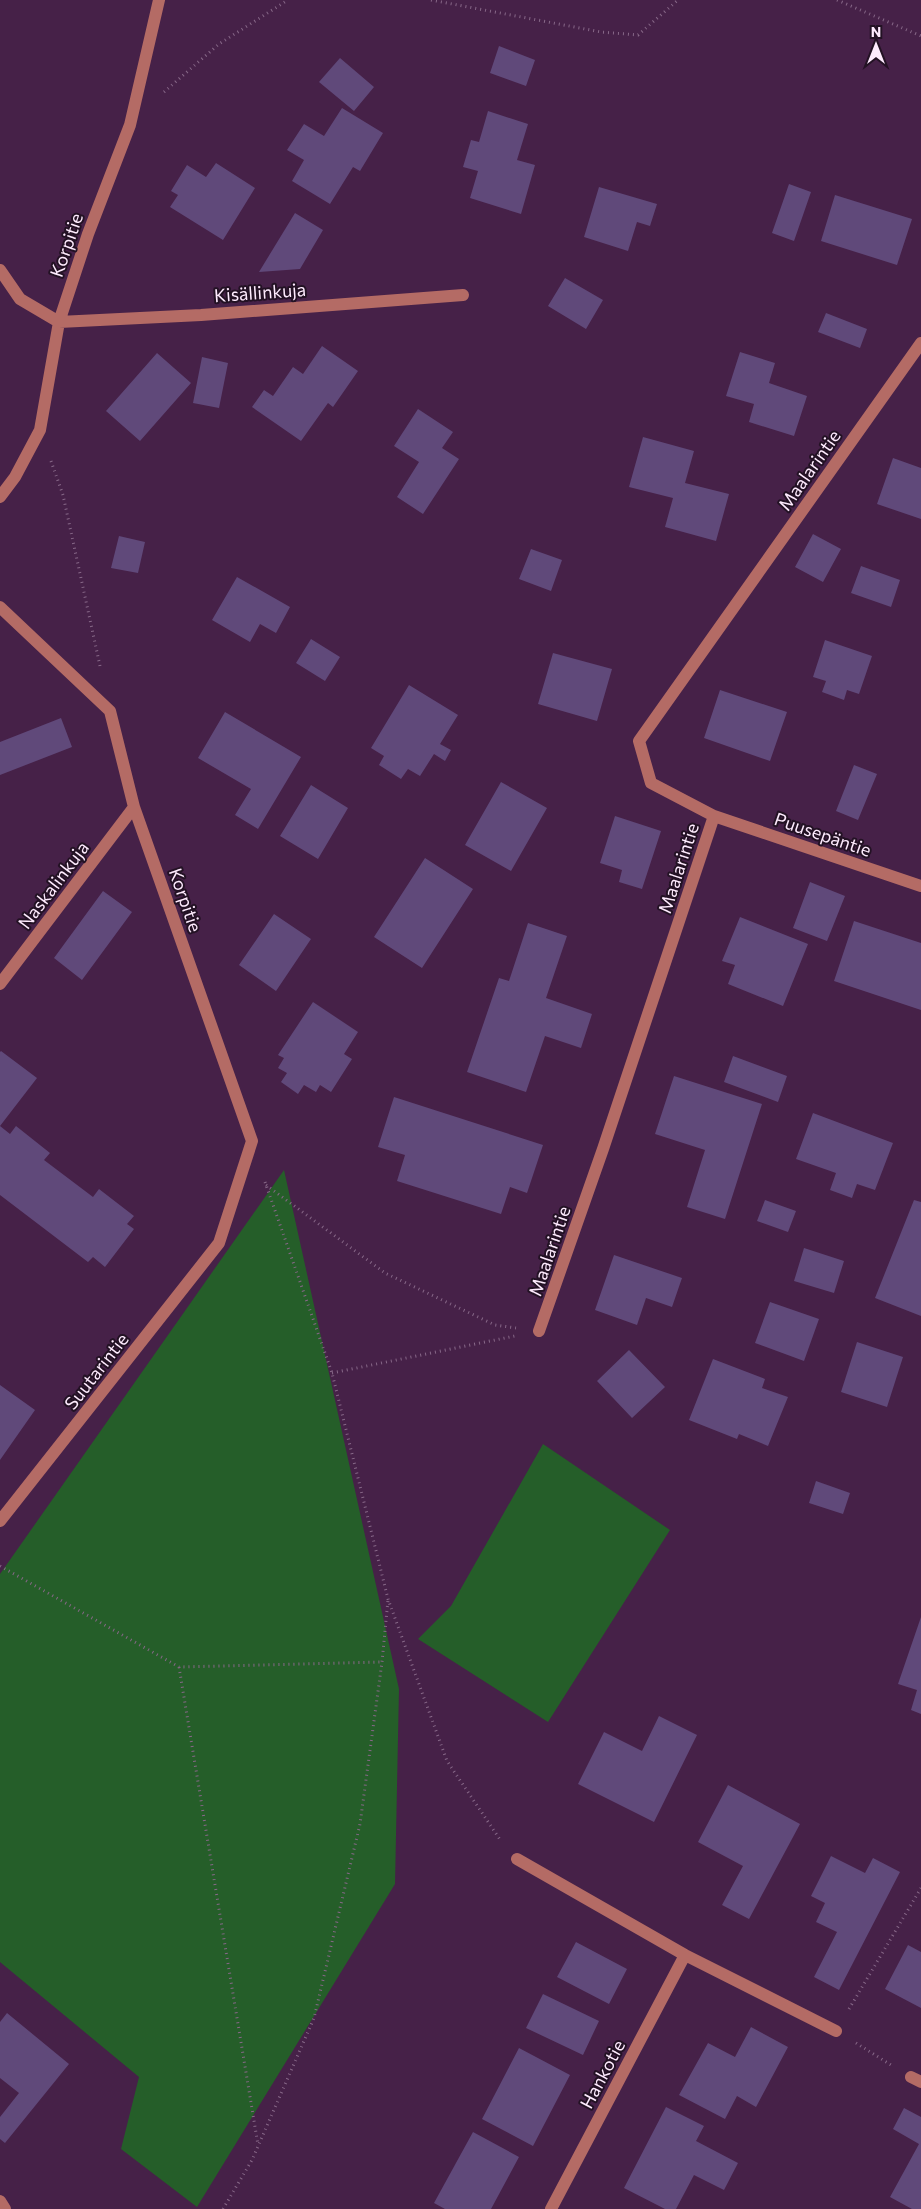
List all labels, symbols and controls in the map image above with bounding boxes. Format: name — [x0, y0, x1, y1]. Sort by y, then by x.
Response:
north arrow — [851, 20, 901, 70]
text: N — [871, 23, 881, 40]
street label: Korpitie — [45, 210, 87, 280]
street label: Kisällinkuja — [213, 278, 307, 306]
street label: Maalarintie — [773, 425, 845, 515]
street label: Puusepäntie — [772, 807, 874, 861]
street label: Maalarintie — [653, 820, 703, 916]
street label: Naskalinkuja — [13, 837, 93, 933]
street label: Korpitie — [165, 865, 207, 935]
street label: Maalarintie — [523, 1203, 575, 1299]
street label: Suutarintie — [59, 1328, 133, 1414]
street label: Hankotie — [575, 2036, 629, 2112]

